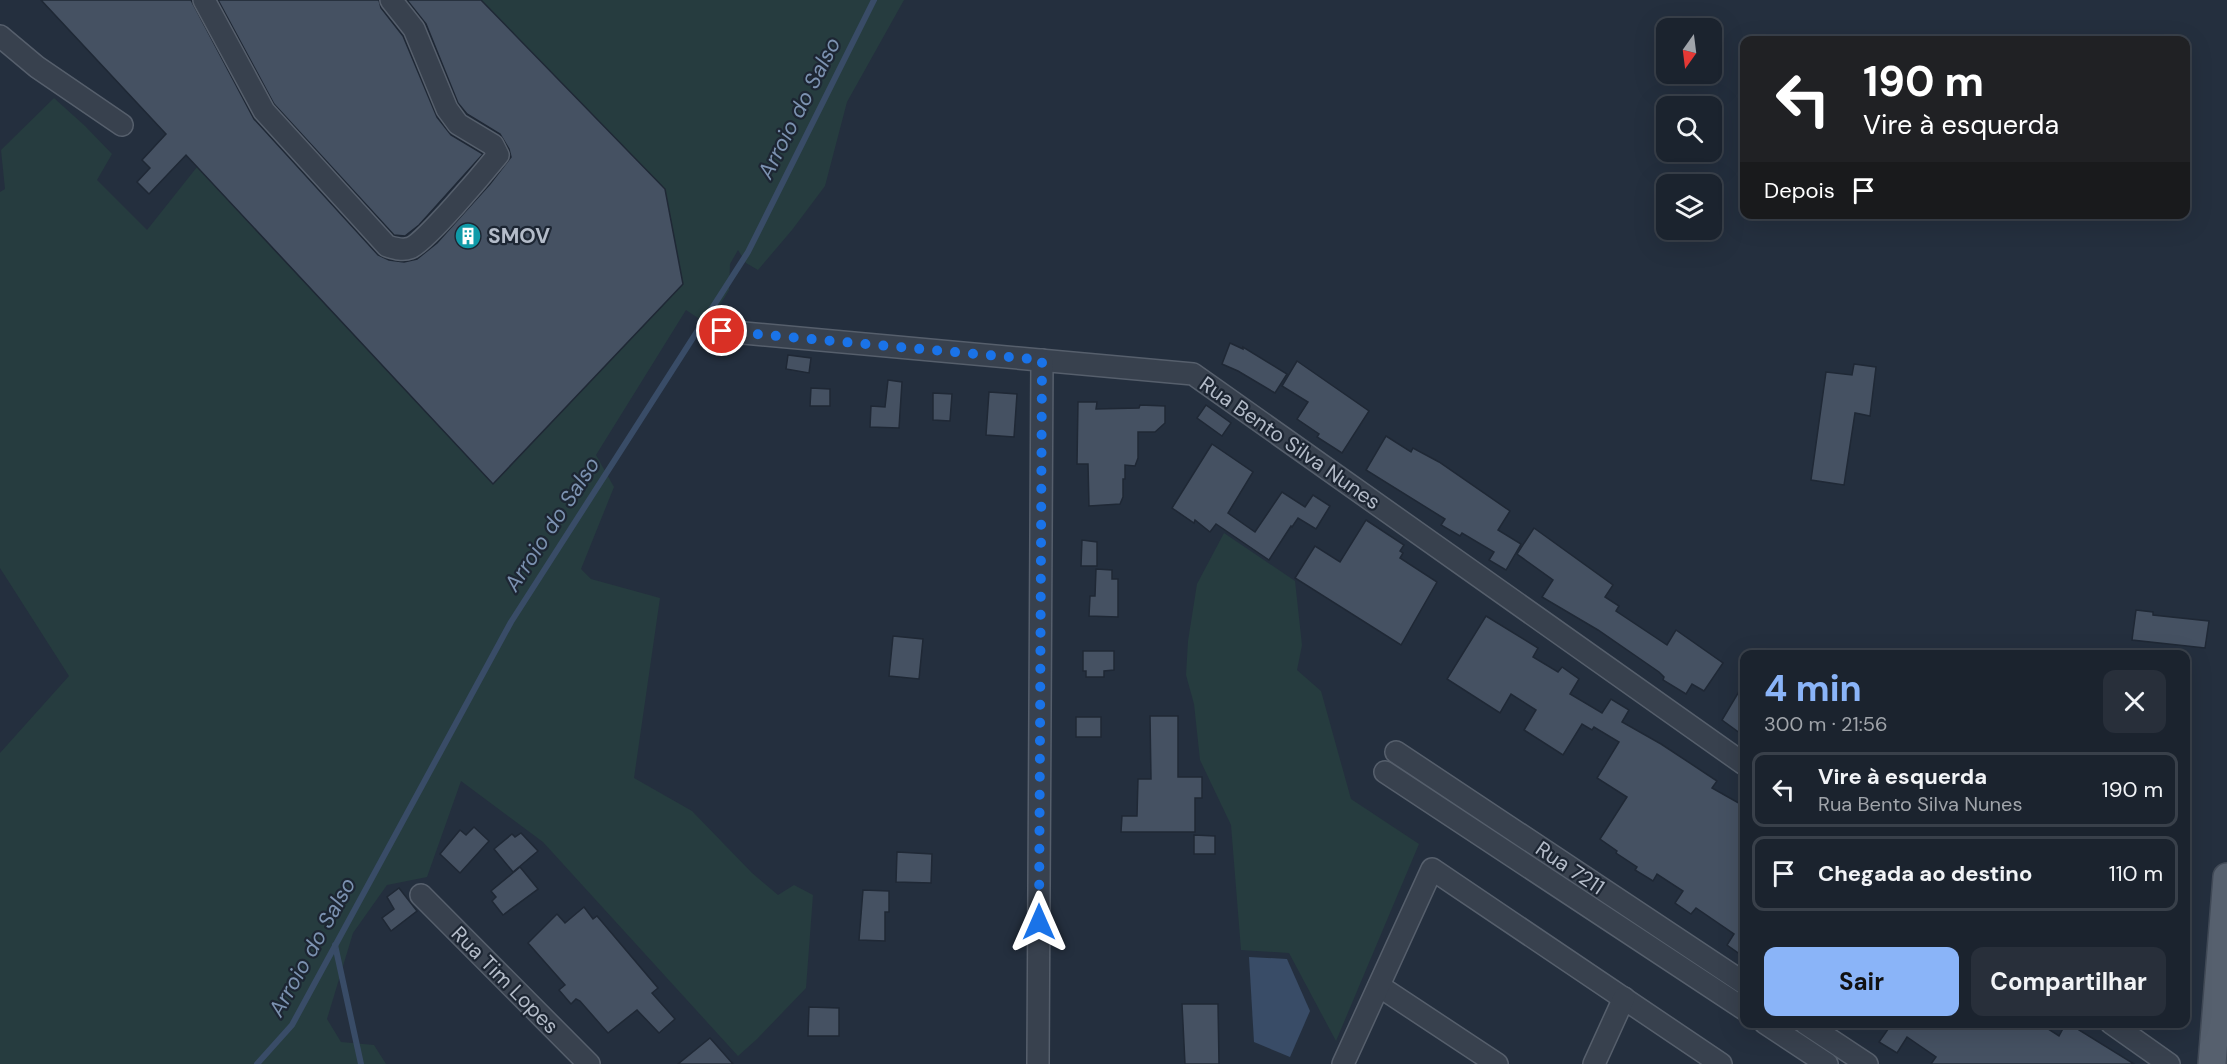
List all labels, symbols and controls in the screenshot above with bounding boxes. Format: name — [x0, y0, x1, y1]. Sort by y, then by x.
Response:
north arrow — [1656, 18, 1722, 84]
map controls — [1656, 18, 1722, 240]
water label: Arroio do Salso — [750, 32, 847, 184]
text: 190 m — [1863, 54, 1984, 109]
icon: left — [1764, 60, 1842, 138]
button: search — [1656, 96, 1722, 162]
text: Vire à esquerda — [1863, 107, 2059, 142]
button: layers — [1656, 174, 1722, 240]
icon: arrive — [1847, 174, 1880, 207]
text: Depois — [1764, 176, 1835, 205]
building icon: SMOV — [453, 221, 483, 251]
place label: SMOV — [488, 222, 550, 250]
pin — [696, 305, 747, 356]
icon: arrive — [705, 314, 738, 347]
street label: Rua Bento Silva Nunes — [1194, 370, 1386, 516]
water label: Arroio do Salso — [497, 451, 606, 598]
text: 4 min — [1764, 665, 1862, 712]
button: close — [2103, 670, 2166, 733]
text: 300 m · 21:56 — [1764, 711, 1887, 737]
text: Vire à esquerda — [1818, 762, 1987, 791]
icon: left — [1767, 773, 1800, 806]
text: 190 m — [2102, 775, 2163, 804]
text: Rua Bento Silva Nunes — [1818, 791, 2022, 817]
street label: Rua 7211 — [1530, 835, 1610, 901]
icon: arrive — [1767, 857, 1800, 890]
text: Chegada ao destino — [1818, 859, 2032, 888]
text: 110 m — [2109, 859, 2163, 888]
water label: Arroio do Salso — [261, 872, 362, 1023]
position arrow — [1007, 890, 1071, 954]
street label: Rua Tim Lopes — [445, 920, 565, 1040]
button: Sair — [1764, 947, 1959, 1016]
button: Compartilhar — [1971, 947, 2166, 1016]

